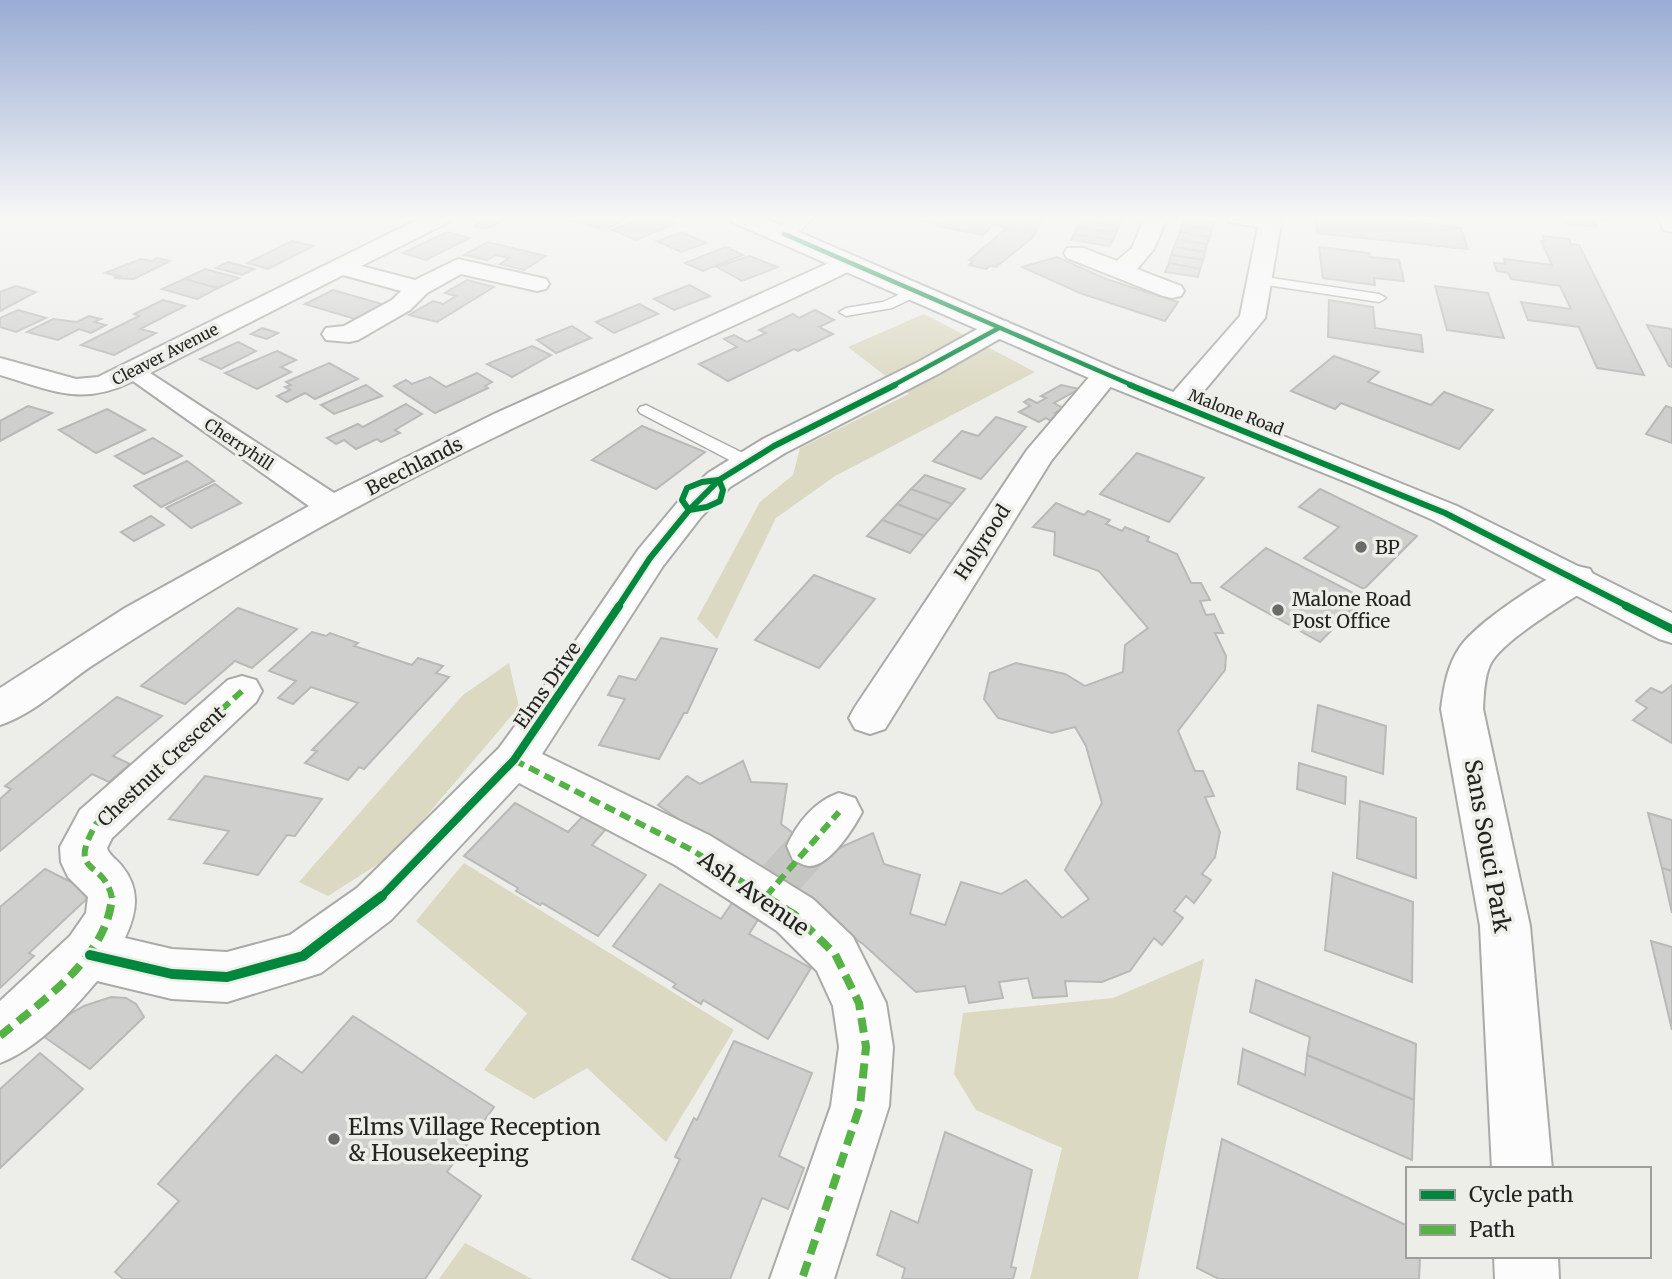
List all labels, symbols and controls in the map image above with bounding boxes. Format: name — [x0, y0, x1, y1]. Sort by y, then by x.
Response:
street label: Cleaver Avenue — [109, 319, 221, 389]
street label: Malone Road — [1186, 385, 1287, 439]
street label: Cherryhill — [201, 414, 277, 474]
street label: Beechlands — [362, 431, 466, 501]
street label: Holyrood — [949, 500, 1015, 584]
place label: BP — [1375, 535, 1400, 559]
marker: BP — [1353, 539, 1369, 555]
place label: Malone Road Post Office — [1292, 587, 1411, 633]
marker: Malone Road Post Office — [1270, 602, 1286, 618]
street label: Elms Drive — [508, 637, 586, 733]
street label: Chestnut Crescent — [92, 700, 230, 832]
street label: Sans Souci Park — [1458, 757, 1518, 935]
street label: Ash Avenue — [692, 844, 815, 942]
place label: Elms Village Reception & Housekeeping — [348, 1112, 601, 1167]
marker: Elms Village Reception & Housekeeping — [326, 1131, 342, 1147]
legend — [1406, 1167, 1651, 1258]
text: Cycle path — [1469, 1181, 1573, 1208]
text: Path — [1469, 1216, 1515, 1243]

